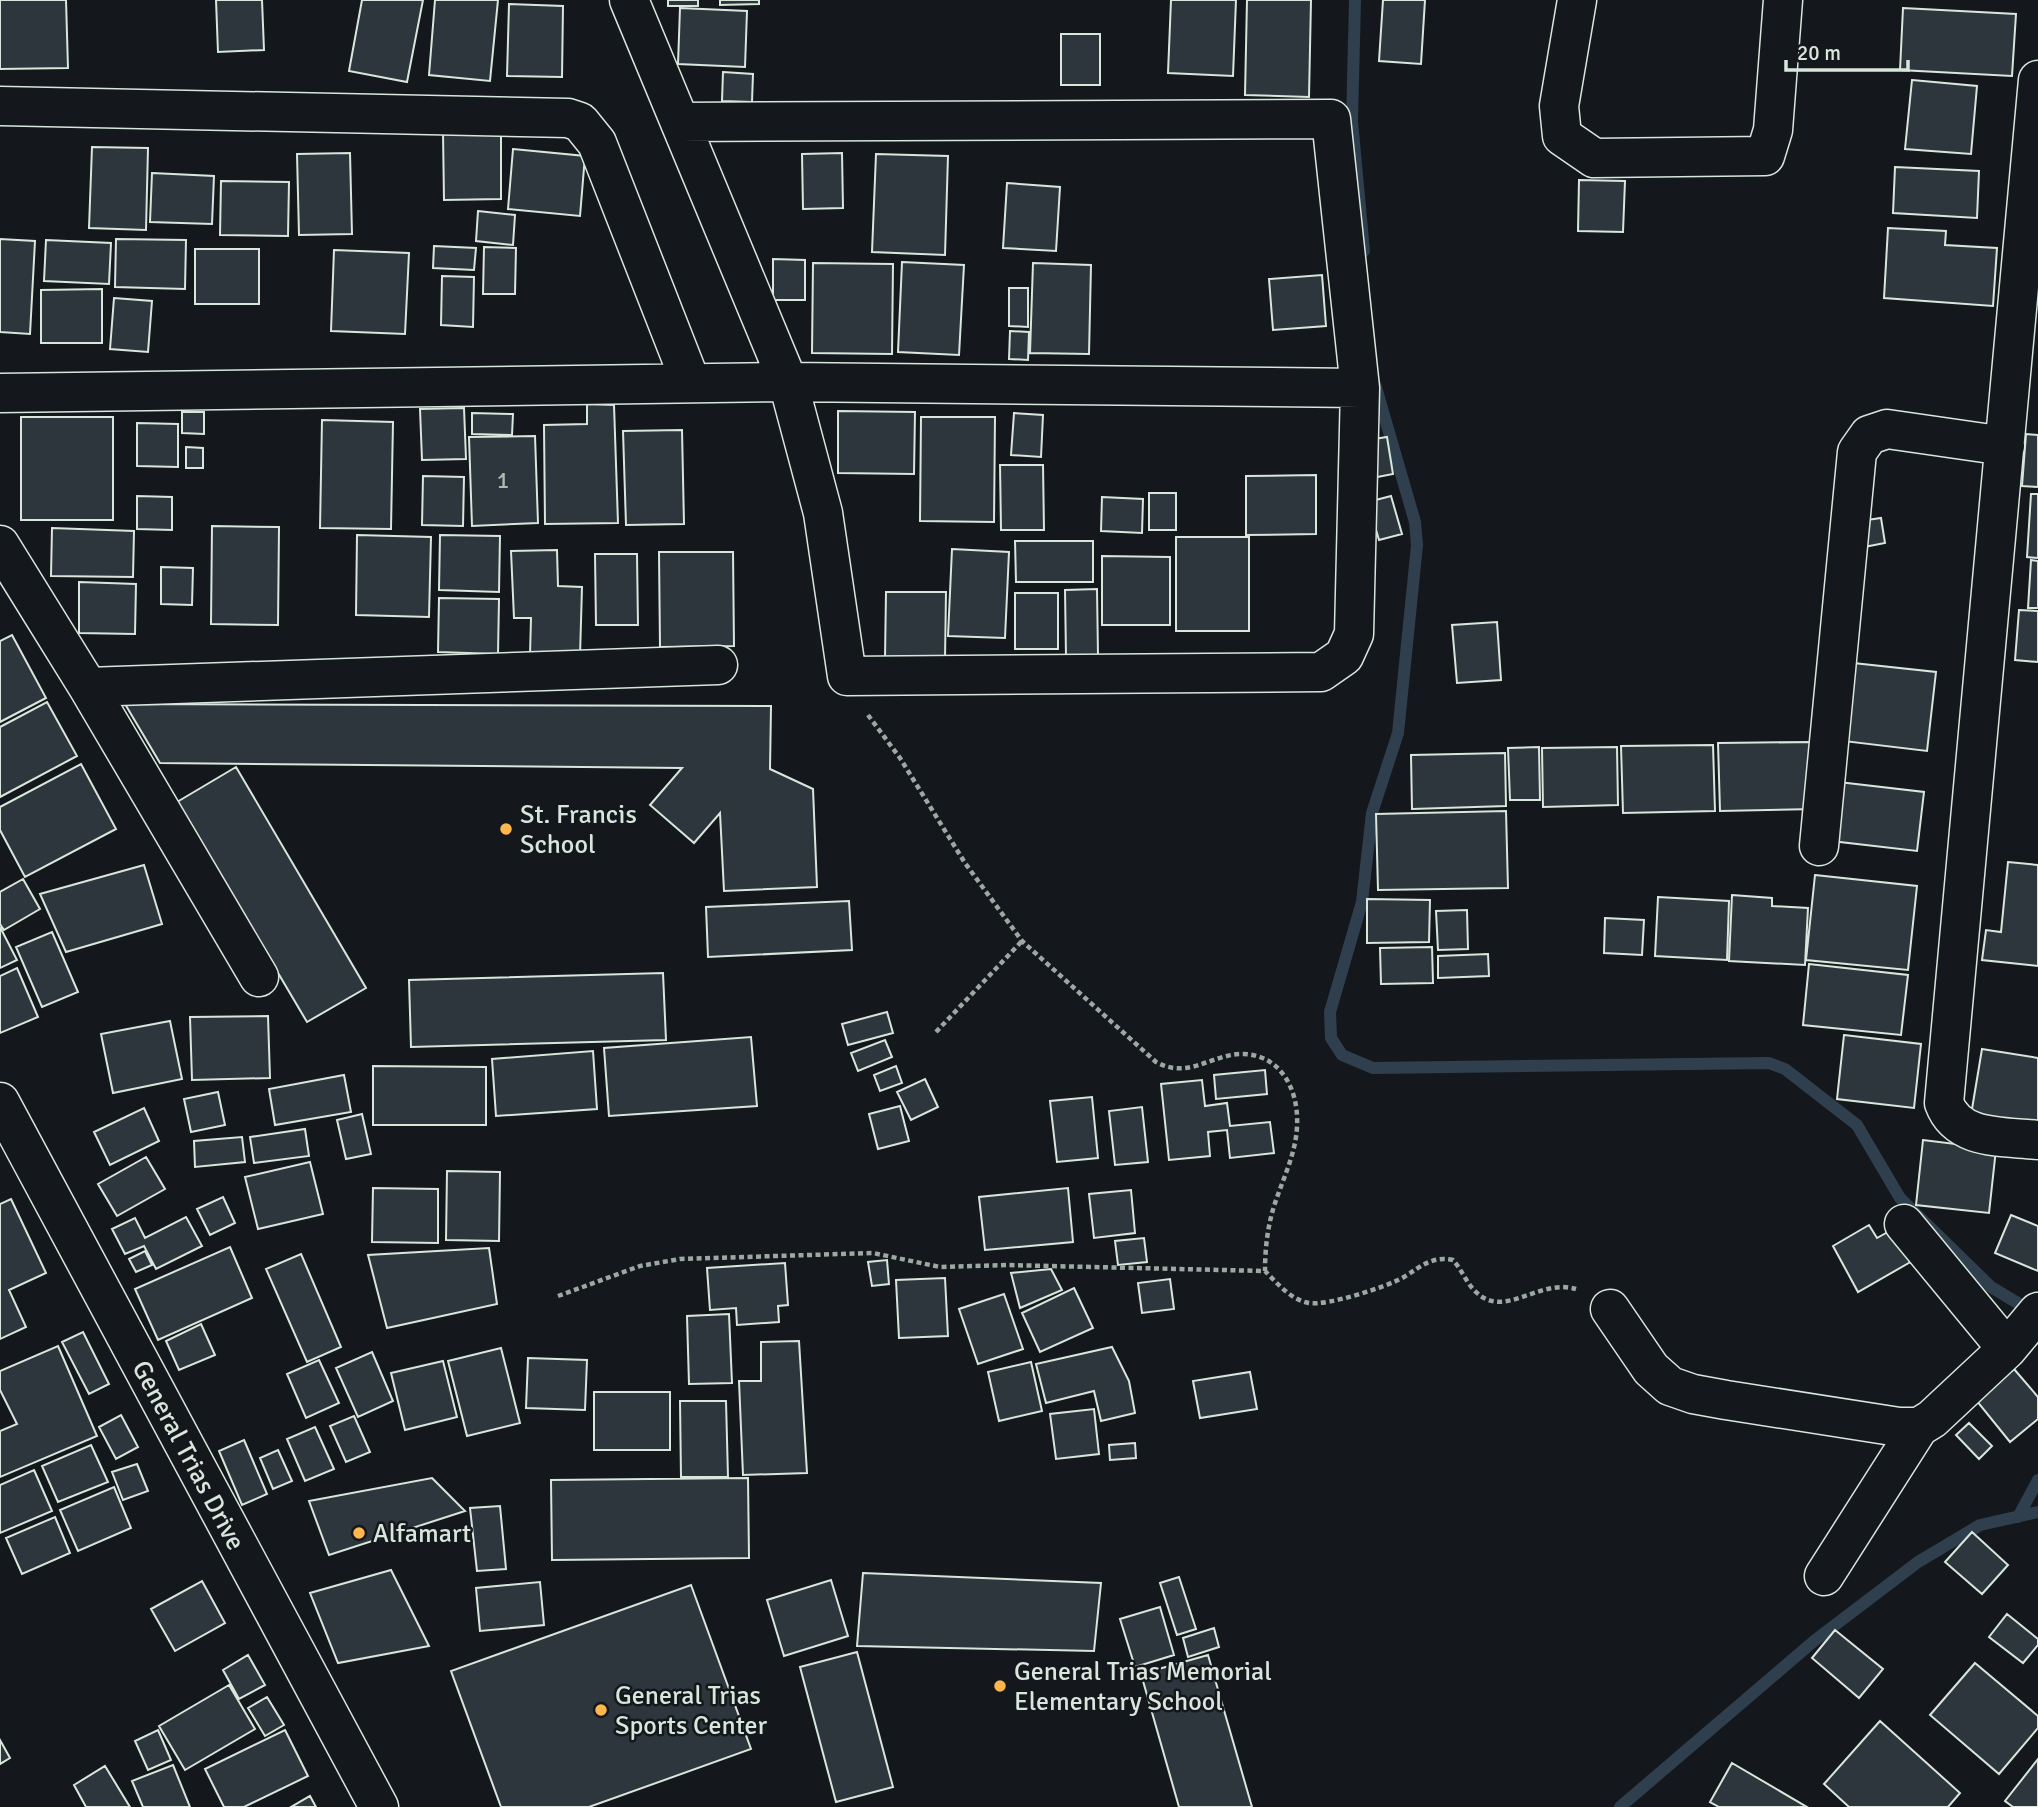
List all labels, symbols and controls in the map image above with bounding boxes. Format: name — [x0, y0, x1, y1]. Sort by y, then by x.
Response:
scale bar — [1786, 28, 1909, 72]
text: 20 m — [1797, 40, 1841, 66]
house number: 1 — [497, 466, 509, 495]
place label: St. Francis School — [520, 799, 637, 861]
marker: St. Francis School — [498, 821, 514, 837]
street label: General Trias Drive — [125, 1355, 252, 1556]
place label: Alfamart — [373, 1518, 471, 1550]
marker: Alfamart — [351, 1525, 367, 1541]
place label: General Trias Memorial Elementary School — [1014, 1656, 1272, 1718]
marker: General Trias Memorial Elementary School — [992, 1678, 1008, 1694]
place label: General Trias Sports Center — [615, 1680, 768, 1742]
marker: General Trias Sports Center — [593, 1702, 609, 1718]

